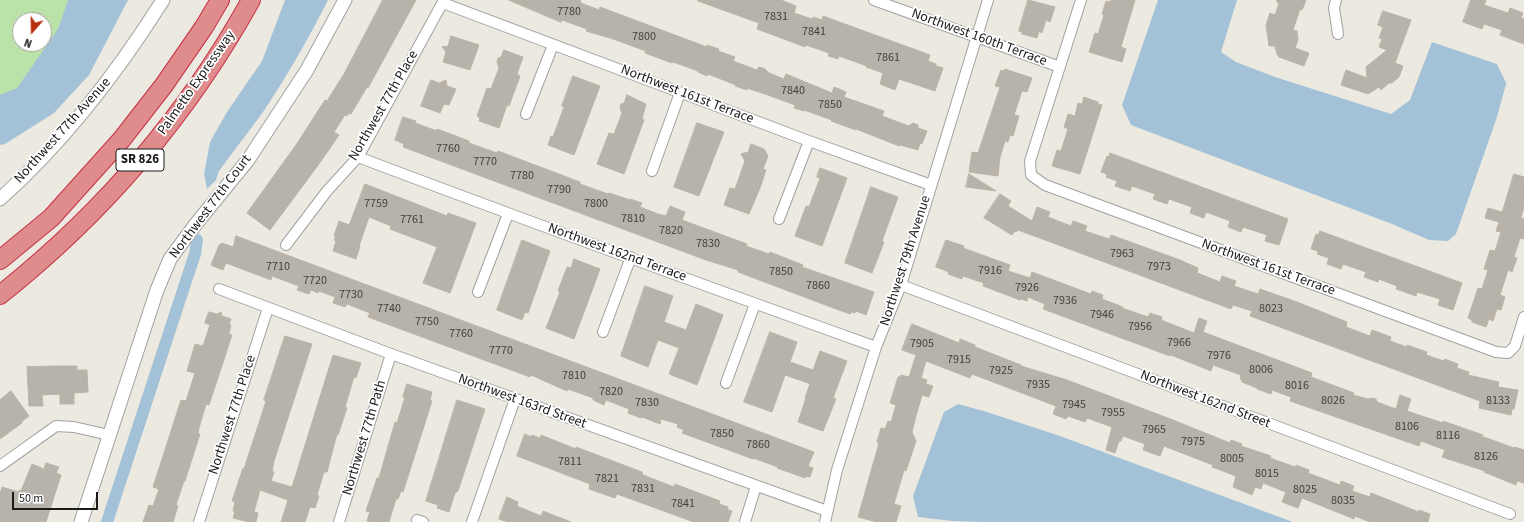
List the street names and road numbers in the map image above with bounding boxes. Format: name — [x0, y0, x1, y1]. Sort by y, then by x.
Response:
street label: Northwest 160th Terrace — [909, 6, 1049, 70]
street label: Palmetto Expressway — [155, 28, 239, 138]
street label: Northwest 77th Place — [346, 48, 422, 164]
street label: Northwest 161st Terrace — [618, 62, 756, 128]
street label: Northwest 77th Avenue — [11, 75, 115, 187]
road number: SR 826 — [116, 149, 164, 171]
street label: Northwest 77th Court — [166, 152, 256, 262]
street label: Northwest 79th Avenue — [877, 194, 935, 328]
street label: Northwest 162nd Terrace — [546, 220, 688, 286]
street label: Northwest 161st Terrace — [1199, 236, 1337, 300]
street label: Northwest 77th Place — [206, 353, 260, 477]
street label: Northwest 162nd Street — [1138, 367, 1272, 433]
street label: Northwest 163rd Street — [456, 371, 588, 433]
street label: Northwest 77th Path — [339, 378, 391, 498]

